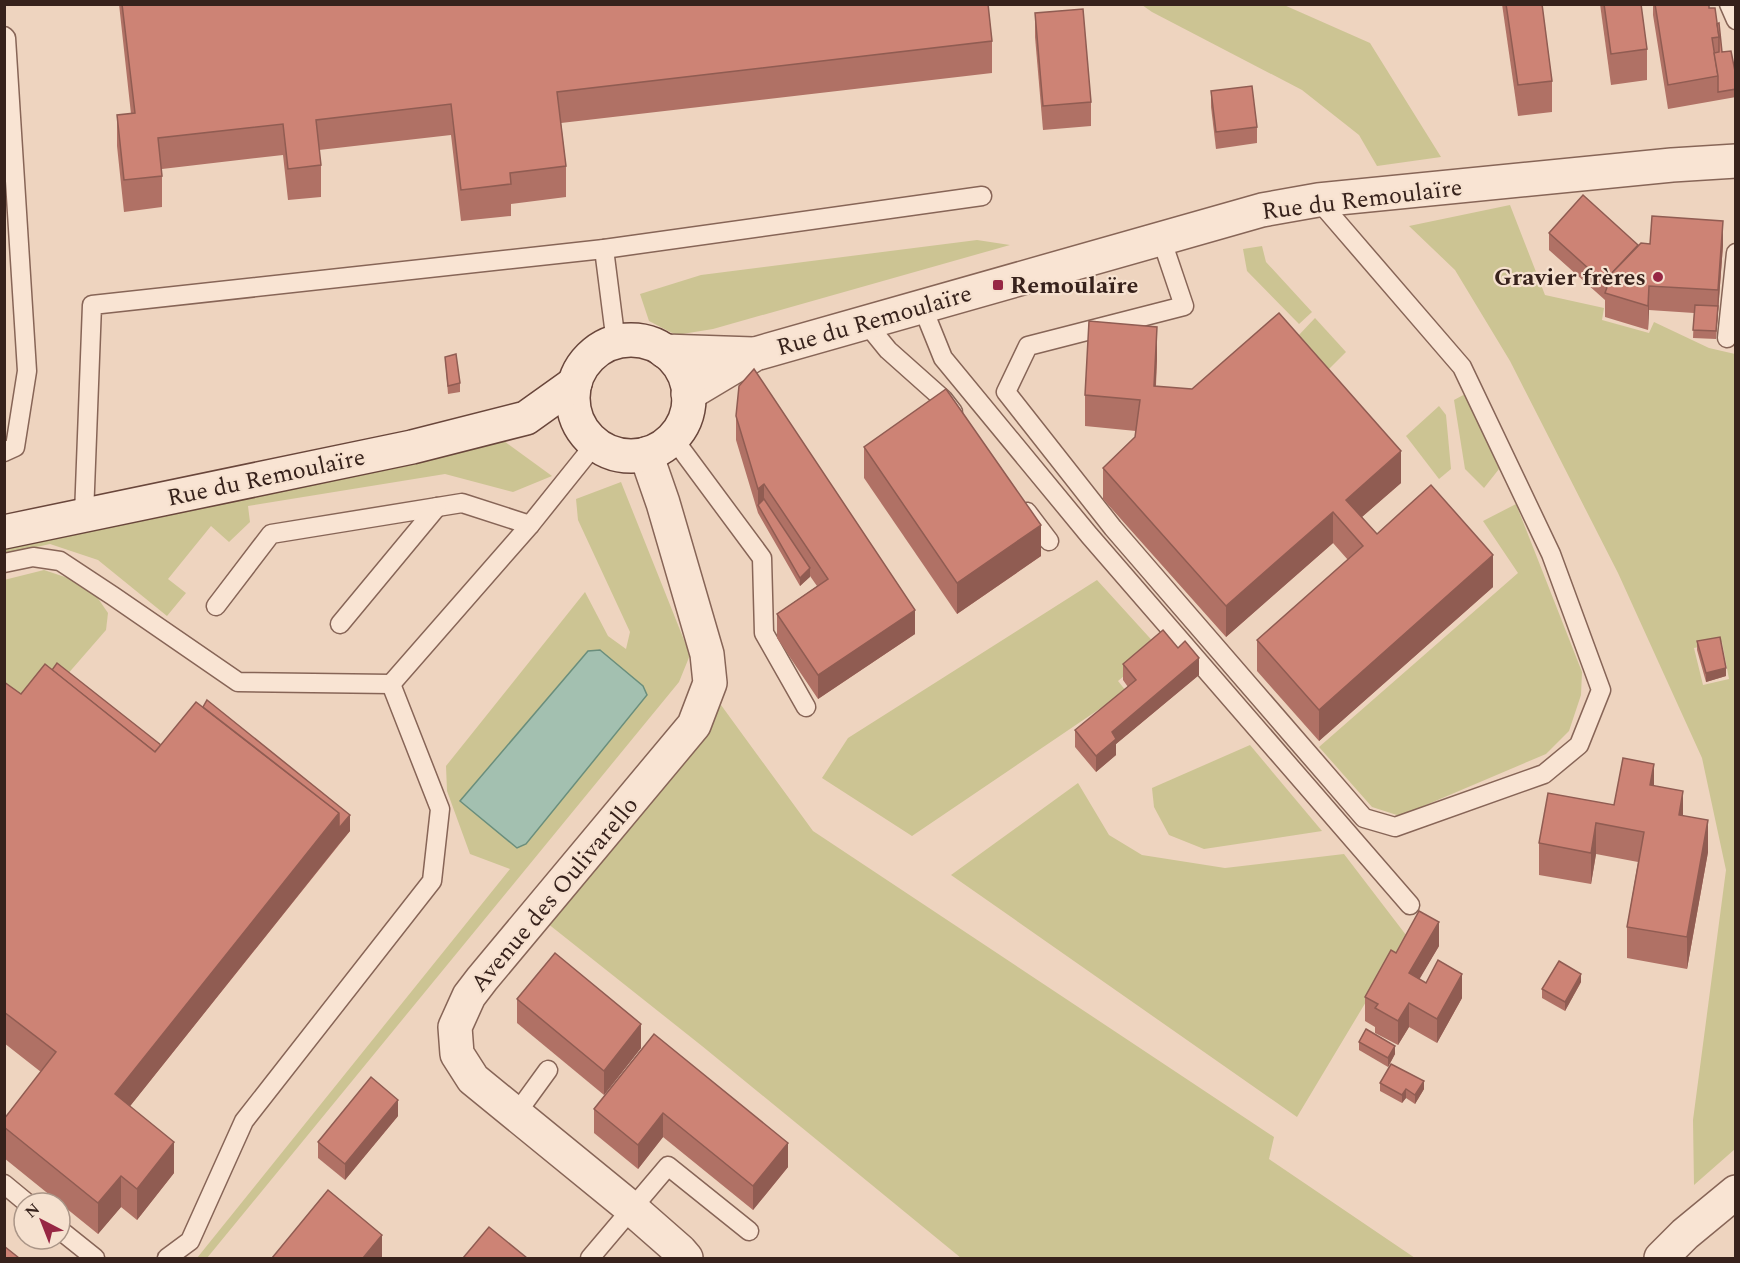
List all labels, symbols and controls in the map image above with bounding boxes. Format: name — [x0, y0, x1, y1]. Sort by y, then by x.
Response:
street label: Rue du Remoulaïre — [1260, 170, 1464, 230]
place label: Gravier frères — [1494, 260, 1646, 296]
place label: Remoulaïre — [1010, 268, 1138, 304]
marker: Gravier frères — [1651, 270, 1665, 284]
street label: Rue du Remoulaïre — [772, 276, 976, 366]
marker: Remoulaïre — [991, 278, 1005, 292]
street label: Rue du Remoulaïre — [164, 439, 369, 517]
street label: Avenue des Oulivarello — [462, 789, 647, 1000]
north arrow — [12, 1191, 72, 1251]
text: N — [20, 1197, 46, 1224]

